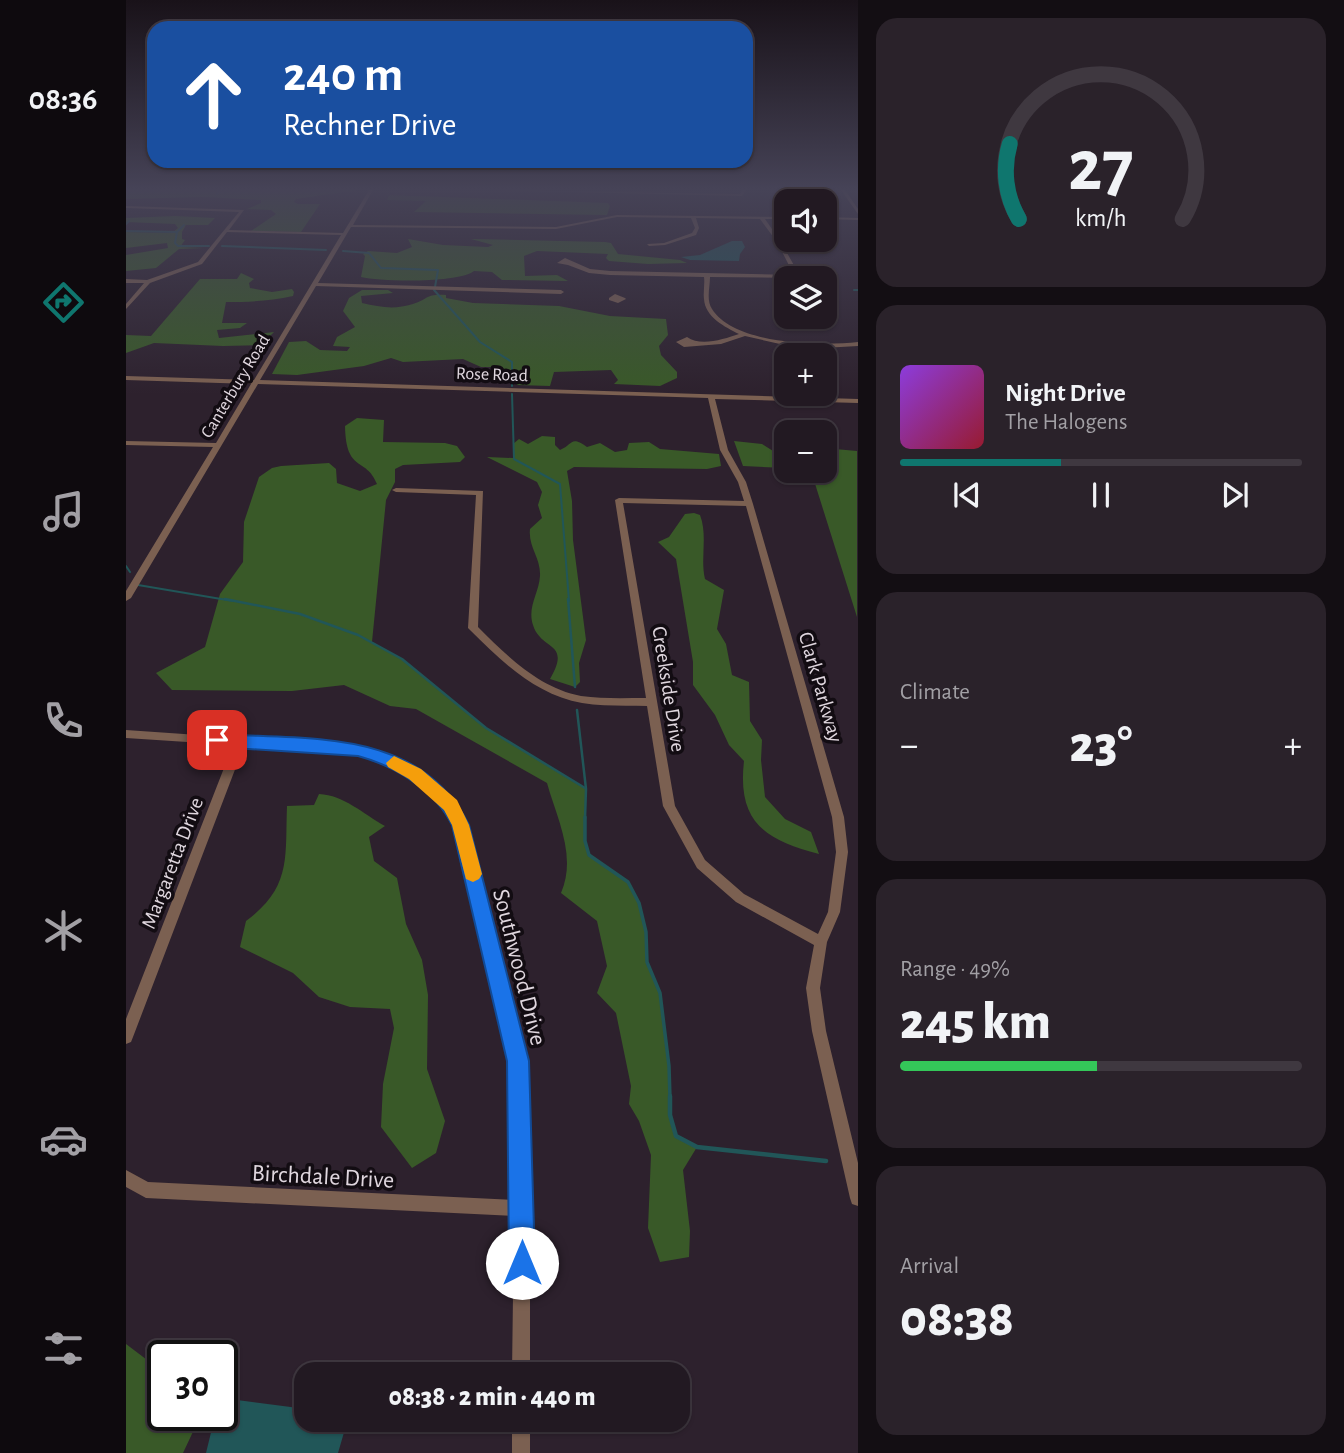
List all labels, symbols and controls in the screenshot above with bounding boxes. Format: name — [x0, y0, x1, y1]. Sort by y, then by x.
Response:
icon: ahead — [168, 49, 259, 140]
text: 240 m — [283, 51, 403, 100]
text: 08:36 — [28, 83, 98, 115]
text: Rechner Drive — [283, 109, 456, 141]
text: 27 — [1068, 131, 1134, 204]
map controls — [774, 189, 837, 483]
button: sound — [774, 189, 837, 252]
text: km/h — [1075, 205, 1127, 230]
button: layers — [774, 266, 837, 329]
icon: directions — [39, 278, 88, 327]
street label: Canterbury Road — [198, 332, 274, 441]
button: + — [774, 343, 837, 406]
street label: Rose Road — [456, 365, 528, 385]
text: Night Drive — [1005, 380, 1126, 406]
text: The Halogens — [1005, 411, 1127, 434]
button: − — [774, 420, 837, 483]
icon: previous — [948, 476, 986, 514]
icon: pause — [1082, 476, 1120, 514]
icon: next — [1216, 476, 1254, 514]
icon: music — [39, 487, 88, 536]
street label: Creekside Drive — [648, 625, 689, 753]
street label: Clark Parkway — [795, 629, 846, 745]
text: Climate — [900, 681, 970, 704]
icon: phone — [39, 696, 88, 745]
pin — [187, 710, 247, 770]
text: 23° — [1070, 719, 1132, 771]
icon: arrive — [198, 721, 236, 759]
text: − — [900, 727, 918, 765]
text: + — [1284, 727, 1302, 765]
street label: Margaretta Drive — [138, 795, 207, 932]
street label: Southwood Drive — [488, 887, 550, 1048]
icon: climate — [39, 906, 88, 955]
text: Range · 49% — [900, 958, 1010, 981]
text: 245 km — [900, 996, 1051, 1048]
icon: car — [39, 1115, 88, 1164]
street label: Birchdale Drive — [251, 1161, 395, 1193]
position arrow — [485, 1226, 559, 1300]
text: Arrival — [900, 1255, 959, 1278]
text: 08:38 — [900, 1293, 1014, 1345]
icon: filters — [39, 1324, 88, 1373]
speed limit sign: 30 — [147, 1340, 238, 1431]
text: 08:38 · 2 min · 440 m — [388, 1384, 596, 1410]

